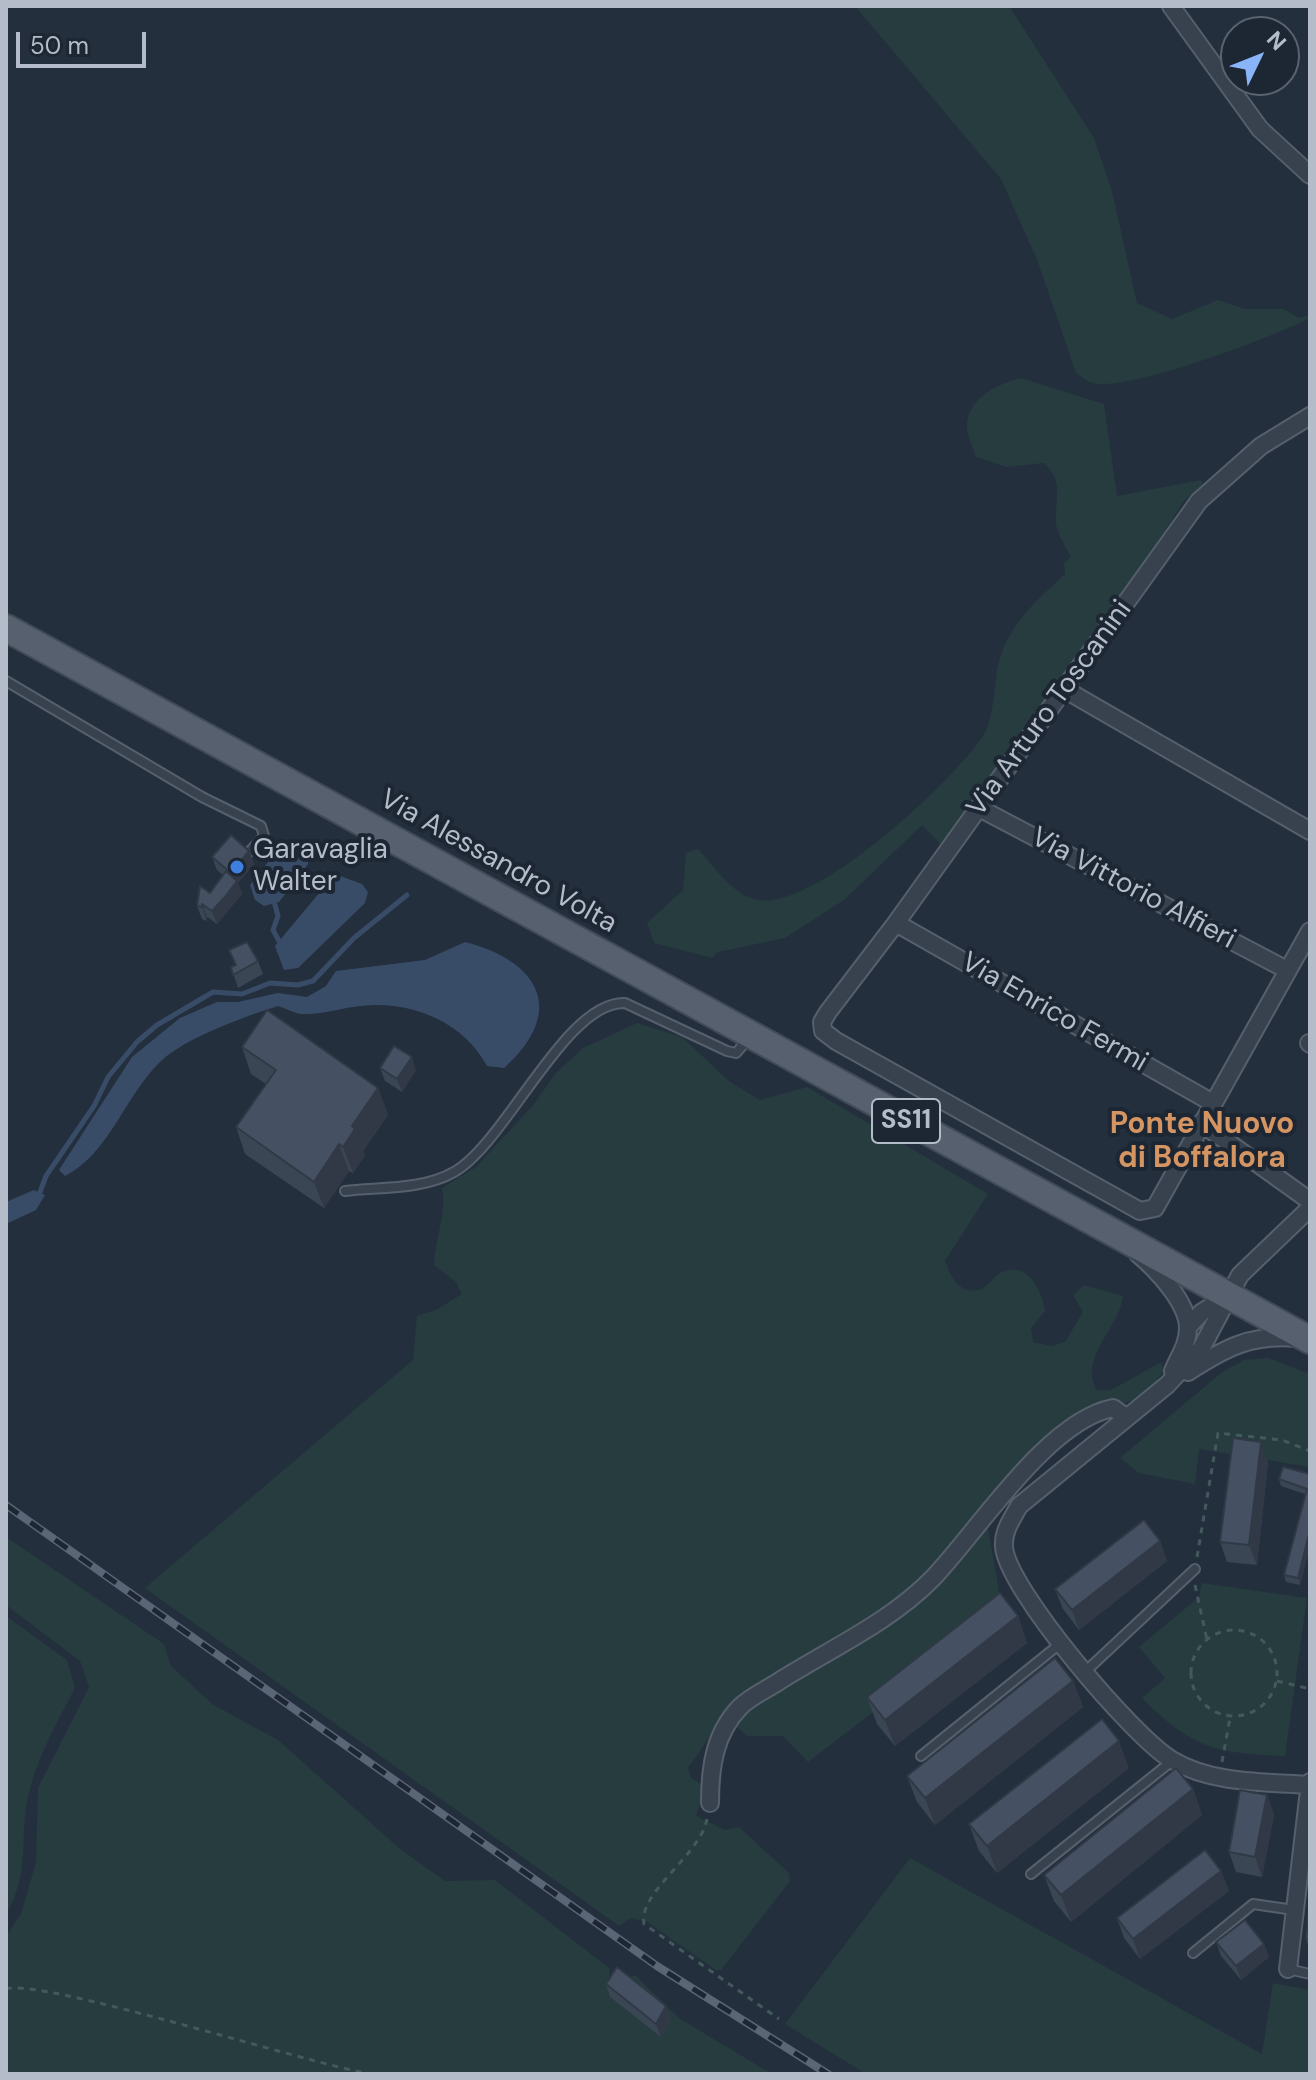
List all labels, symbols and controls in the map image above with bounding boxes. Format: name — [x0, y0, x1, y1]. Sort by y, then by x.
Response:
scale bar — [20, 16, 150, 66]
north arrow — [1220, 16, 1300, 96]
text: N — [1260, 25, 1293, 56]
text: 50 m — [30, 30, 89, 61]
street label: Via Arturo Toscanini — [960, 594, 1140, 824]
street label: Via Alessandro Volta — [374, 783, 622, 941]
street label: Via Vittorio Alfieri — [1025, 821, 1241, 957]
place label: Garavaglia Walter — [253, 834, 388, 900]
marker: Garavaglia Walter — [228, 858, 246, 876]
street label: Via Enrico Fermi — [955, 946, 1153, 1080]
road number: SS11 — [872, 1099, 940, 1143]
district label: Ponte Nuovo di Boffalora — [1110, 1107, 1294, 1178]

